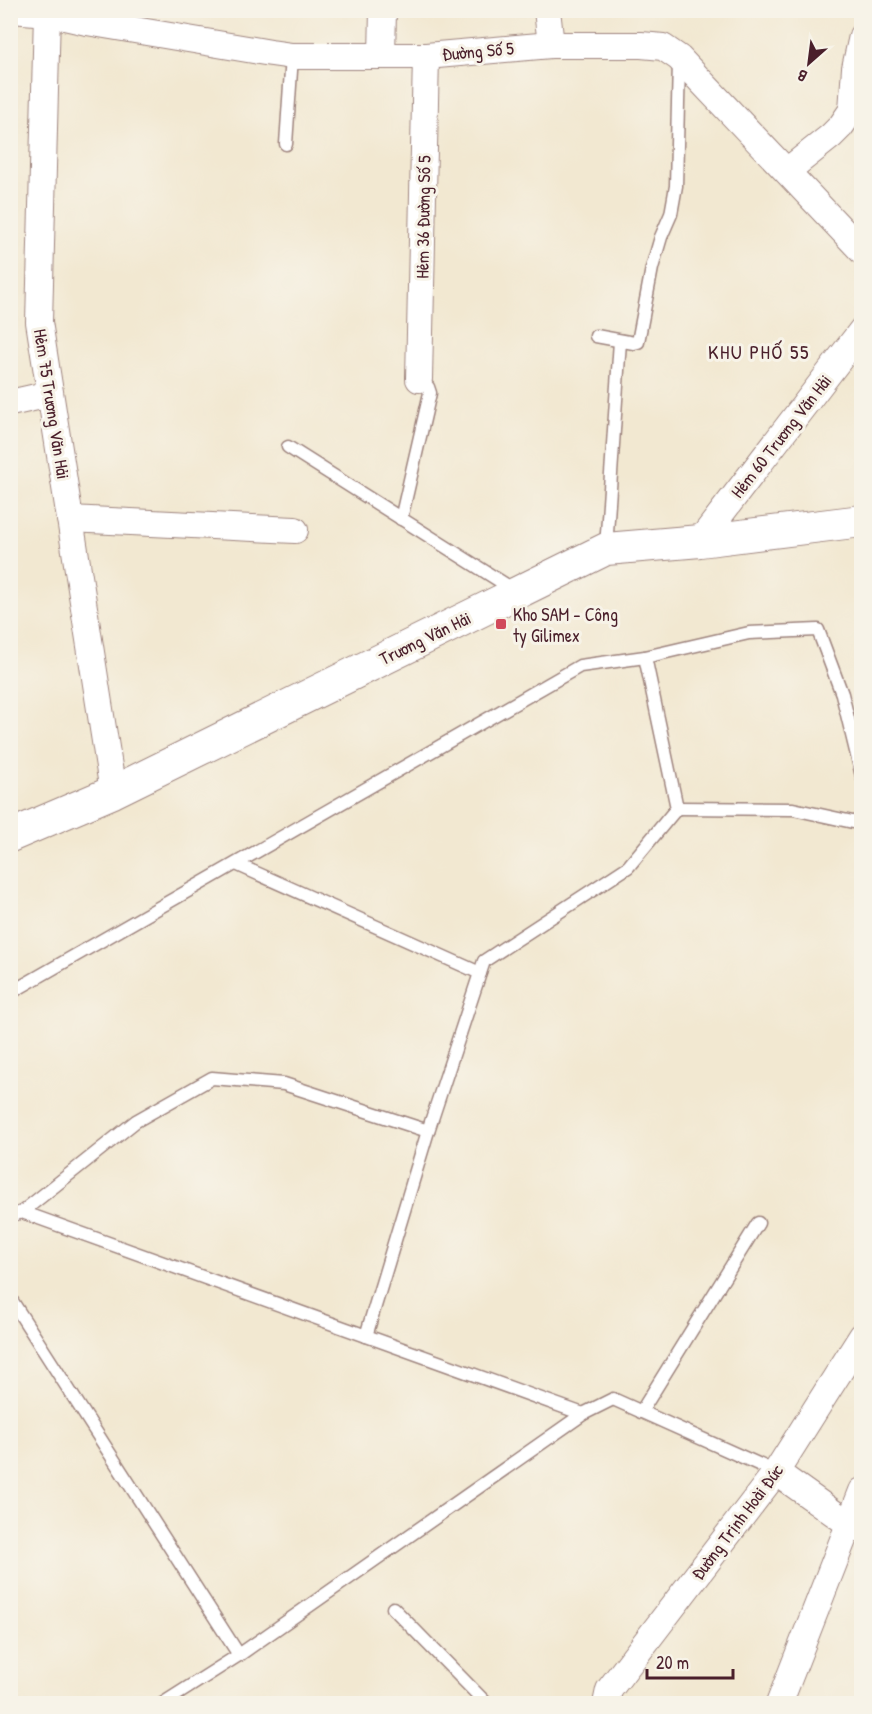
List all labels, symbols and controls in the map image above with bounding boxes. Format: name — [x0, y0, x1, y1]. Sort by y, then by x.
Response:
north arrow — [779, 33, 839, 93]
street label: Đường Số 5 — [441, 35, 515, 67]
text: B — [793, 65, 811, 88]
street label: Hẻm 36 Đường Số 5 — [409, 155, 437, 279]
street label: Hẻm 75 Trương Văn Hải — [28, 327, 76, 481]
district label: KHU PHỐ 55 — [708, 338, 810, 365]
street label: Hẻm 60 Trương Văn Hải — [725, 369, 837, 503]
place label: Kho SAM - Công ty Gilimex — [513, 602, 618, 648]
street label: Trương Văn Hải — [375, 605, 475, 671]
marker: Kho SAM - Công ty Gilimex — [494, 617, 508, 631]
street label: Đường Trịnh Hoài Đức — [685, 1459, 789, 1585]
scale bar — [647, 1642, 732, 1680]
text: 20 m — [656, 1650, 689, 1675]

